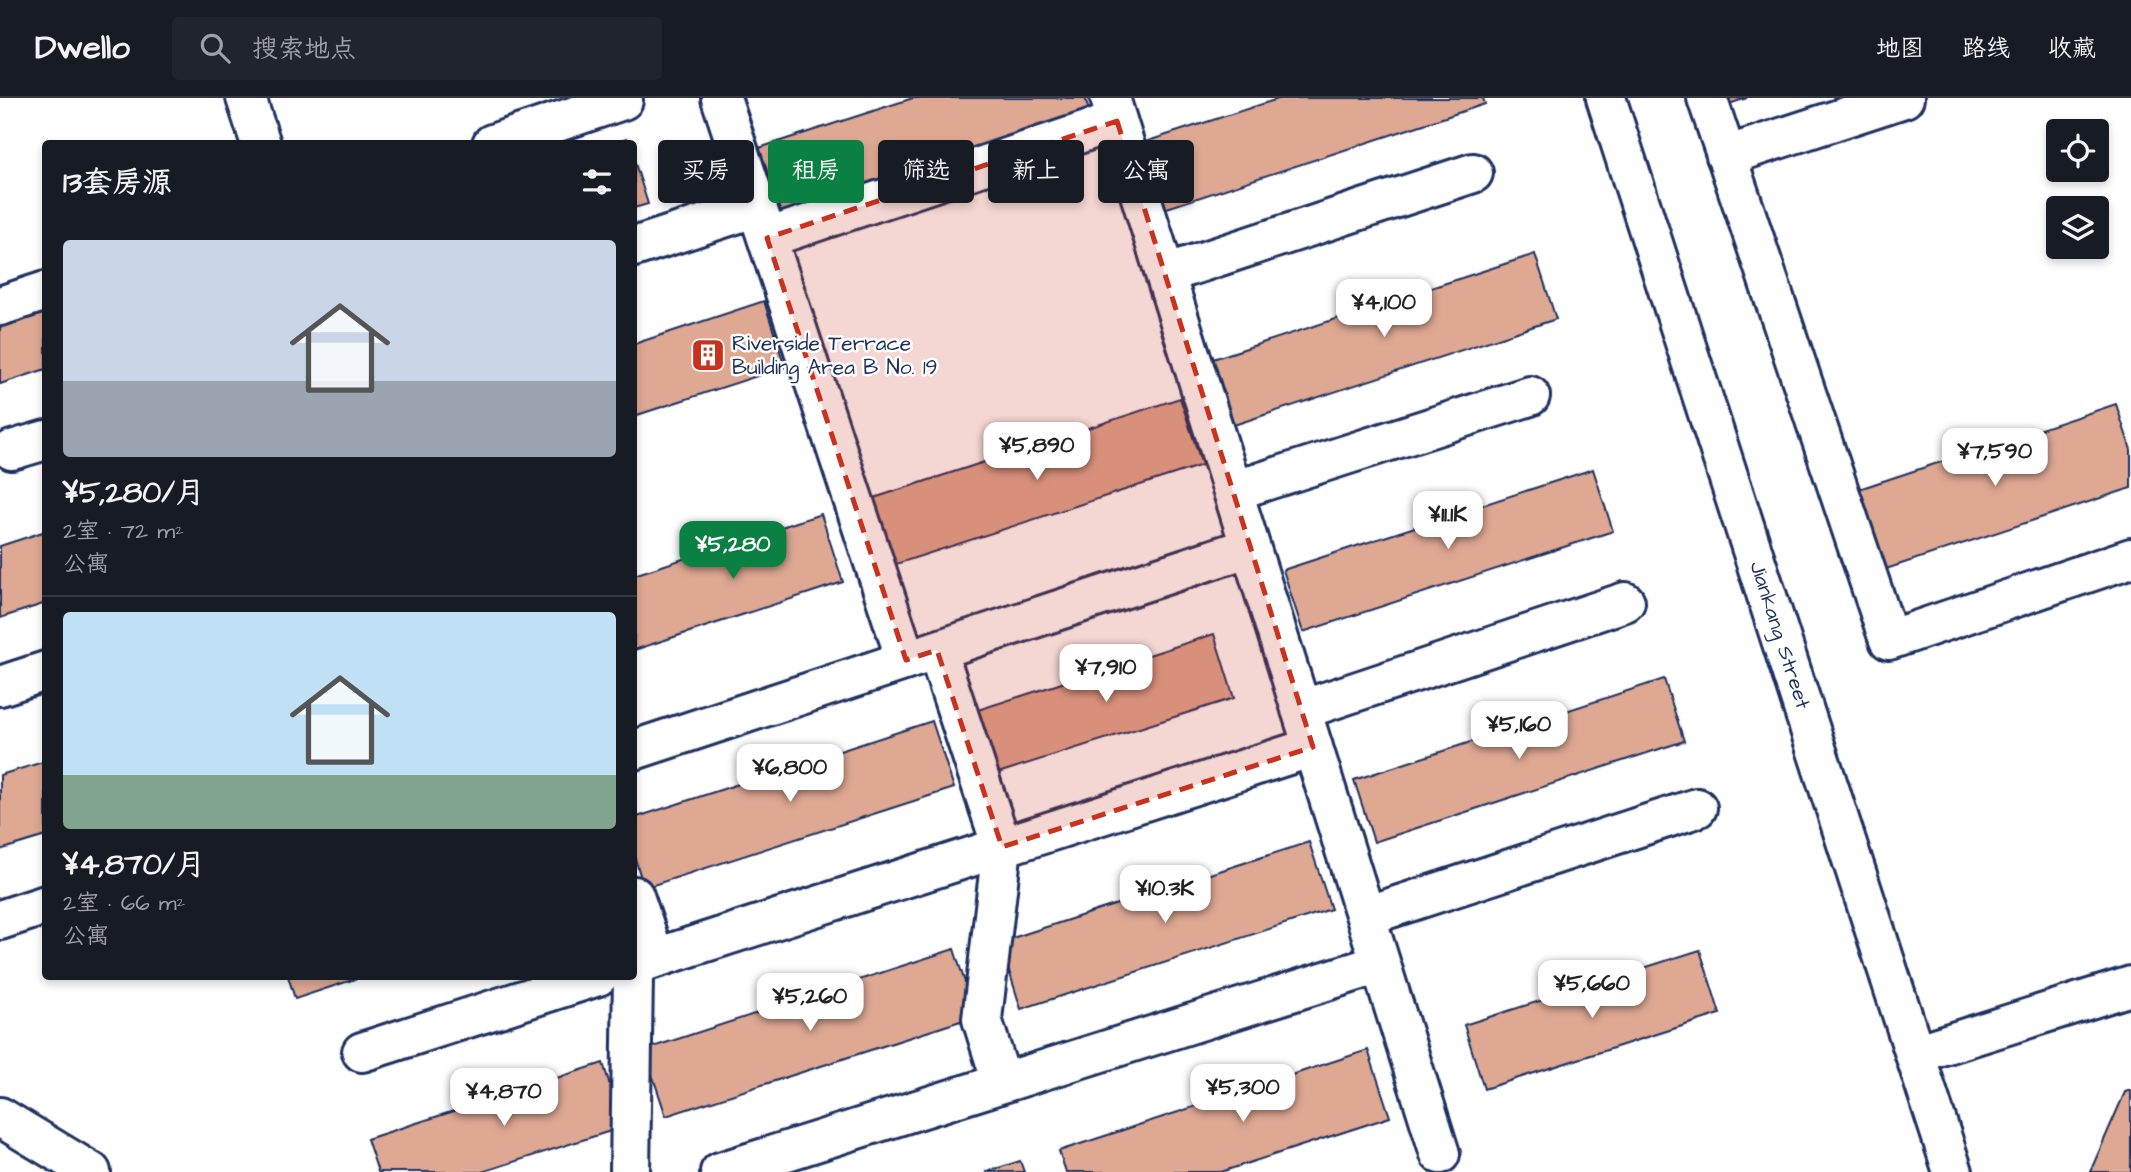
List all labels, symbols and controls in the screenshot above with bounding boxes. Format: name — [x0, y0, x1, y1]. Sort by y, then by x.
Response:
search box — [172, 17, 662, 80]
text: Dwello — [35, 25, 130, 71]
icon: search — [196, 29, 234, 67]
text: 搜索地点 — [252, 31, 356, 67]
text: 地图 — [1876, 32, 1924, 66]
text: 路线 — [1962, 32, 2010, 66]
text: 收藏 — [2048, 32, 2096, 66]
map controls — [2046, 119, 2109, 259]
button: locate — [2046, 119, 2109, 182]
chip: 买房 — [658, 140, 754, 203]
chip: 租房 — [768, 140, 864, 203]
chip: 筛选 — [878, 140, 974, 203]
chip: 新上 — [988, 140, 1084, 203]
chip: 公寓 — [1098, 140, 1194, 203]
text: 13套房源 — [63, 162, 172, 204]
icon: filters — [578, 163, 616, 201]
button: layers — [2046, 196, 2109, 259]
pin: ¥4,100 — [1327, 280, 1441, 339]
icon: home — [277, 285, 403, 411]
text: ¥4,100 — [1352, 286, 1416, 318]
place label: Riverside Terrace Building Area B No. 19 — [732, 329, 938, 384]
building icon: Riverside Terrace Building Area B No. 19 — [689, 336, 727, 374]
pin: ¥5,890 — [980, 422, 1094, 482]
pin: ¥7,590 — [1938, 428, 2052, 488]
text: ¥5,890 — [999, 429, 1075, 461]
text: ¥7,590 — [1958, 435, 2032, 467]
text: ¥5,280/月 — [63, 472, 205, 514]
pin: ¥11.1K — [1391, 491, 1505, 551]
text: ¥11.1K — [1429, 498, 1467, 530]
text: 2室 · 72 m² — [63, 515, 184, 547]
pin: ¥5,280 — [676, 522, 790, 581]
text: ¥5,280 — [695, 528, 771, 560]
text: 公寓 — [63, 548, 109, 580]
street label: Jiankang Street — [1741, 557, 1818, 714]
pin: ¥7,910 — [1049, 644, 1163, 704]
text: ¥7,910 — [1075, 651, 1137, 683]
icon: home — [277, 657, 403, 783]
pin: ¥5,160 — [1462, 702, 1576, 761]
text: ¥5,160 — [1487, 708, 1551, 740]
pin: ¥6,800 — [733, 744, 847, 804]
text: ¥6,800 — [753, 751, 827, 783]
text: ¥4,870/月 — [63, 844, 205, 886]
pin: ¥10.3K — [1108, 866, 1222, 925]
text: ¥10.3K — [1136, 872, 1194, 904]
text: 2室 · 66 m² — [63, 887, 185, 919]
text: 公寓 — [63, 920, 109, 952]
pin: ¥5,660 — [1535, 960, 1649, 1020]
text: ¥5,660 — [1554, 967, 1630, 999]
pin: ¥5,260 — [753, 974, 867, 1033]
text: ¥5,260 — [773, 980, 847, 1012]
pin: ¥5,300 — [1186, 1065, 1300, 1124]
pin: ¥4,870 — [447, 1068, 561, 1128]
text: ¥5,300 — [1206, 1071, 1280, 1103]
text: ¥4,870 — [466, 1075, 542, 1107]

